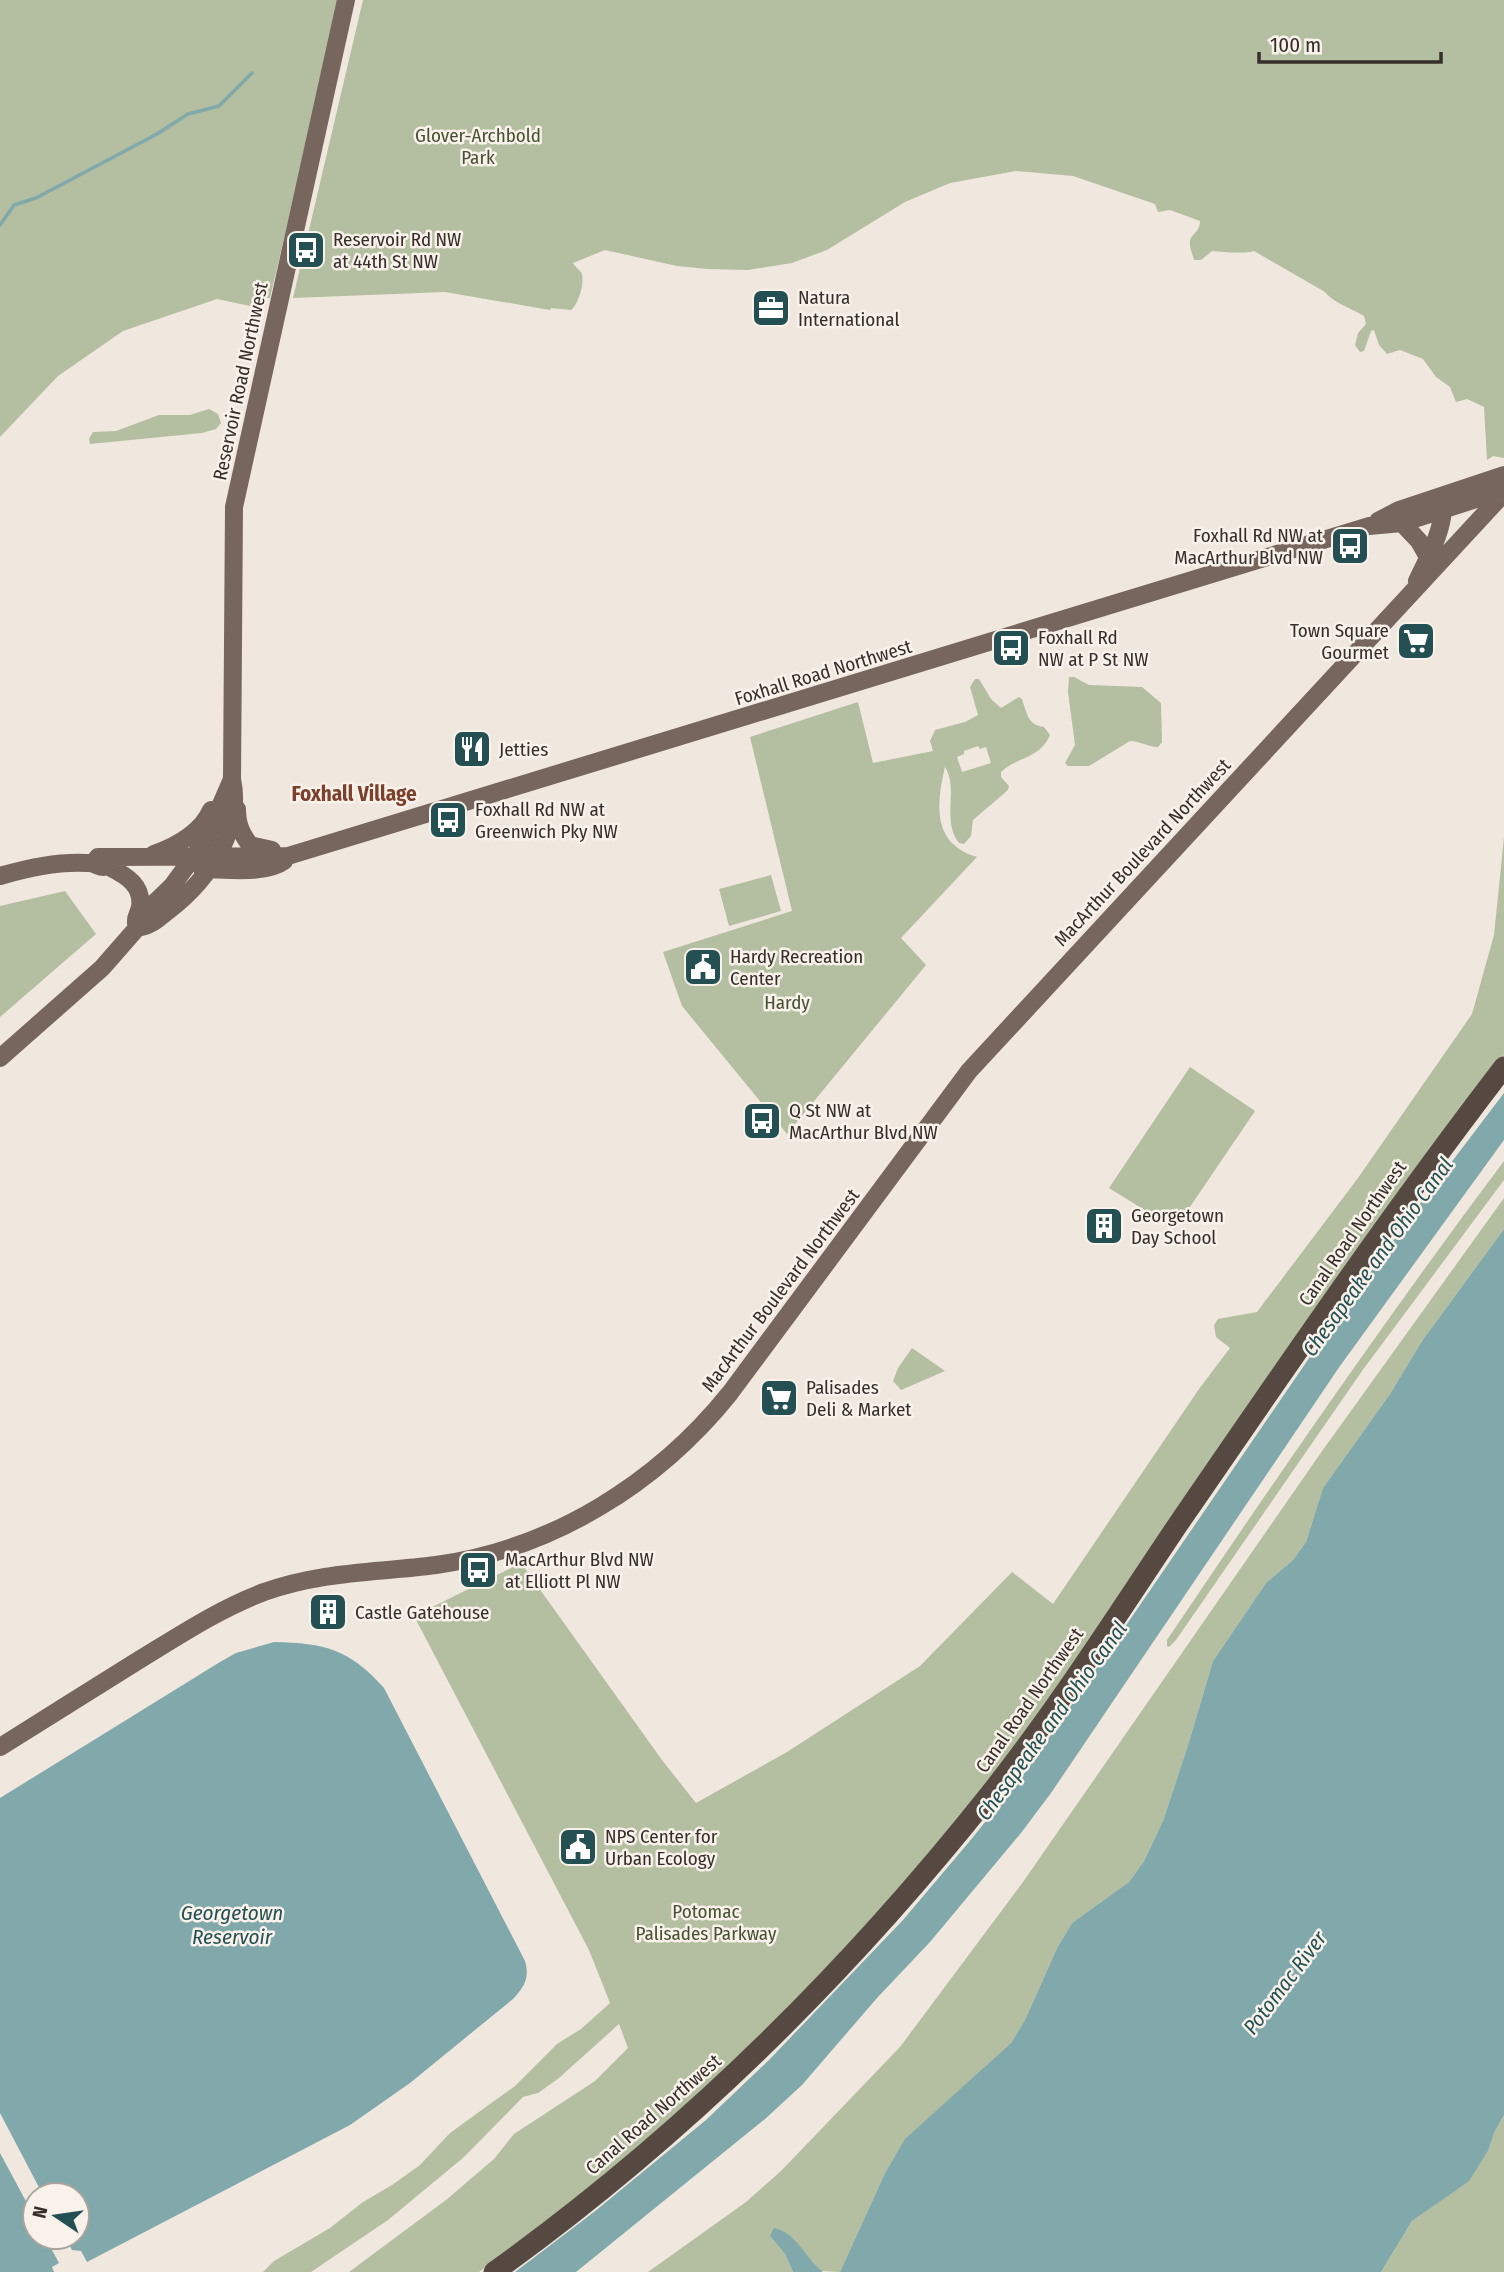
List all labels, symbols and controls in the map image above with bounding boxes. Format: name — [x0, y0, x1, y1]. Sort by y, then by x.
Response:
scale bar — [1259, 21, 1441, 65]
text: 100 m — [1270, 32, 1321, 58]
park label: Glover-Archbold Park — [415, 124, 541, 169]
place label: Reservoir Rd NW at 44th St NW — [333, 228, 461, 273]
bus stop icon: Reservoir Rd NW at 44th St NW — [285, 229, 327, 271]
street label: Reservoir Road Northwest — [208, 279, 273, 482]
place label: Natura International — [798, 286, 899, 331]
office icon: Natura International — [750, 287, 792, 329]
place label: Foxhall Rd NW at MacArthur Blvd NW — [1174, 524, 1324, 569]
bus stop icon: Foxhall Rd NW at MacArthur Blvd NW — [1329, 525, 1371, 567]
place label: Town Square Gourmet — [1290, 619, 1390, 664]
supermarket icon: Town Square Gourmet — [1395, 620, 1437, 662]
place label: Foxhall Rd NW at P St NW — [1038, 626, 1149, 671]
bus stop icon: Foxhall Rd NW at P St NW — [990, 627, 1032, 669]
street label: Foxhall Road Northwest — [732, 634, 915, 710]
restaurant icon: Jetties — [451, 728, 493, 770]
place label: Jetties — [499, 738, 548, 761]
street label: MacArthur Boulevard Northwest — [1049, 753, 1236, 951]
district label: Foxhall Village — [291, 781, 417, 807]
place label: Foxhall Rd NW at Greenwich Pky NW — [475, 798, 618, 843]
bus stop icon: Foxhall Rd NW at Greenwich Pky NW — [427, 799, 469, 841]
place label: Hardy Recreation Center — [730, 945, 863, 990]
public building icon: Hardy Recreation Center — [682, 946, 724, 988]
park label: Hardy — [764, 991, 810, 1014]
place label: Q St NW at MacArthur Blvd NW — [789, 1099, 938, 1144]
bus stop icon: Q St NW at MacArthur Blvd NW — [741, 1100, 783, 1142]
water label: Chesapeake and Ohio Canal — [1297, 1152, 1459, 1362]
street label: Canal Road Northwest — [1294, 1156, 1412, 1310]
street label: MacArthur Boulevard Northwest — [697, 1184, 865, 1396]
place label: Georgetown Day School — [1131, 1204, 1224, 1249]
building icon: Georgetown Day School — [1083, 1205, 1125, 1247]
place label: Palisades Deli & Market — [806, 1376, 912, 1421]
supermarket icon: Palisades Deli & Market — [758, 1377, 800, 1419]
place label: MacArthur Blvd NW at Elliott Pl NW — [505, 1548, 654, 1593]
bus stop icon: MacArthur Blvd NW at Elliott Pl NW — [457, 1549, 499, 1591]
building icon: Castle Gatehouse — [307, 1591, 349, 1633]
place label: Castle Gatehouse — [355, 1601, 490, 1624]
water label: Chesapeake and Ohio Canal — [971, 1616, 1133, 1826]
street label: Canal Road Northwest — [971, 1623, 1089, 1777]
place label: NPS Center for Urban Ecology — [605, 1825, 718, 1870]
public building icon: NPS Center for Urban Ecology — [557, 1826, 599, 1868]
water label: Georgetown Reservoir — [181, 1900, 283, 1950]
park label: Potomac Palisades Parkway — [636, 1900, 777, 1945]
water label: Potomac River — [1238, 1926, 1333, 2040]
street label: Canal Road Northwest — [581, 2049, 726, 2179]
north arrow — [21, 2181, 91, 2251]
text: N — [27, 2204, 52, 2220]

